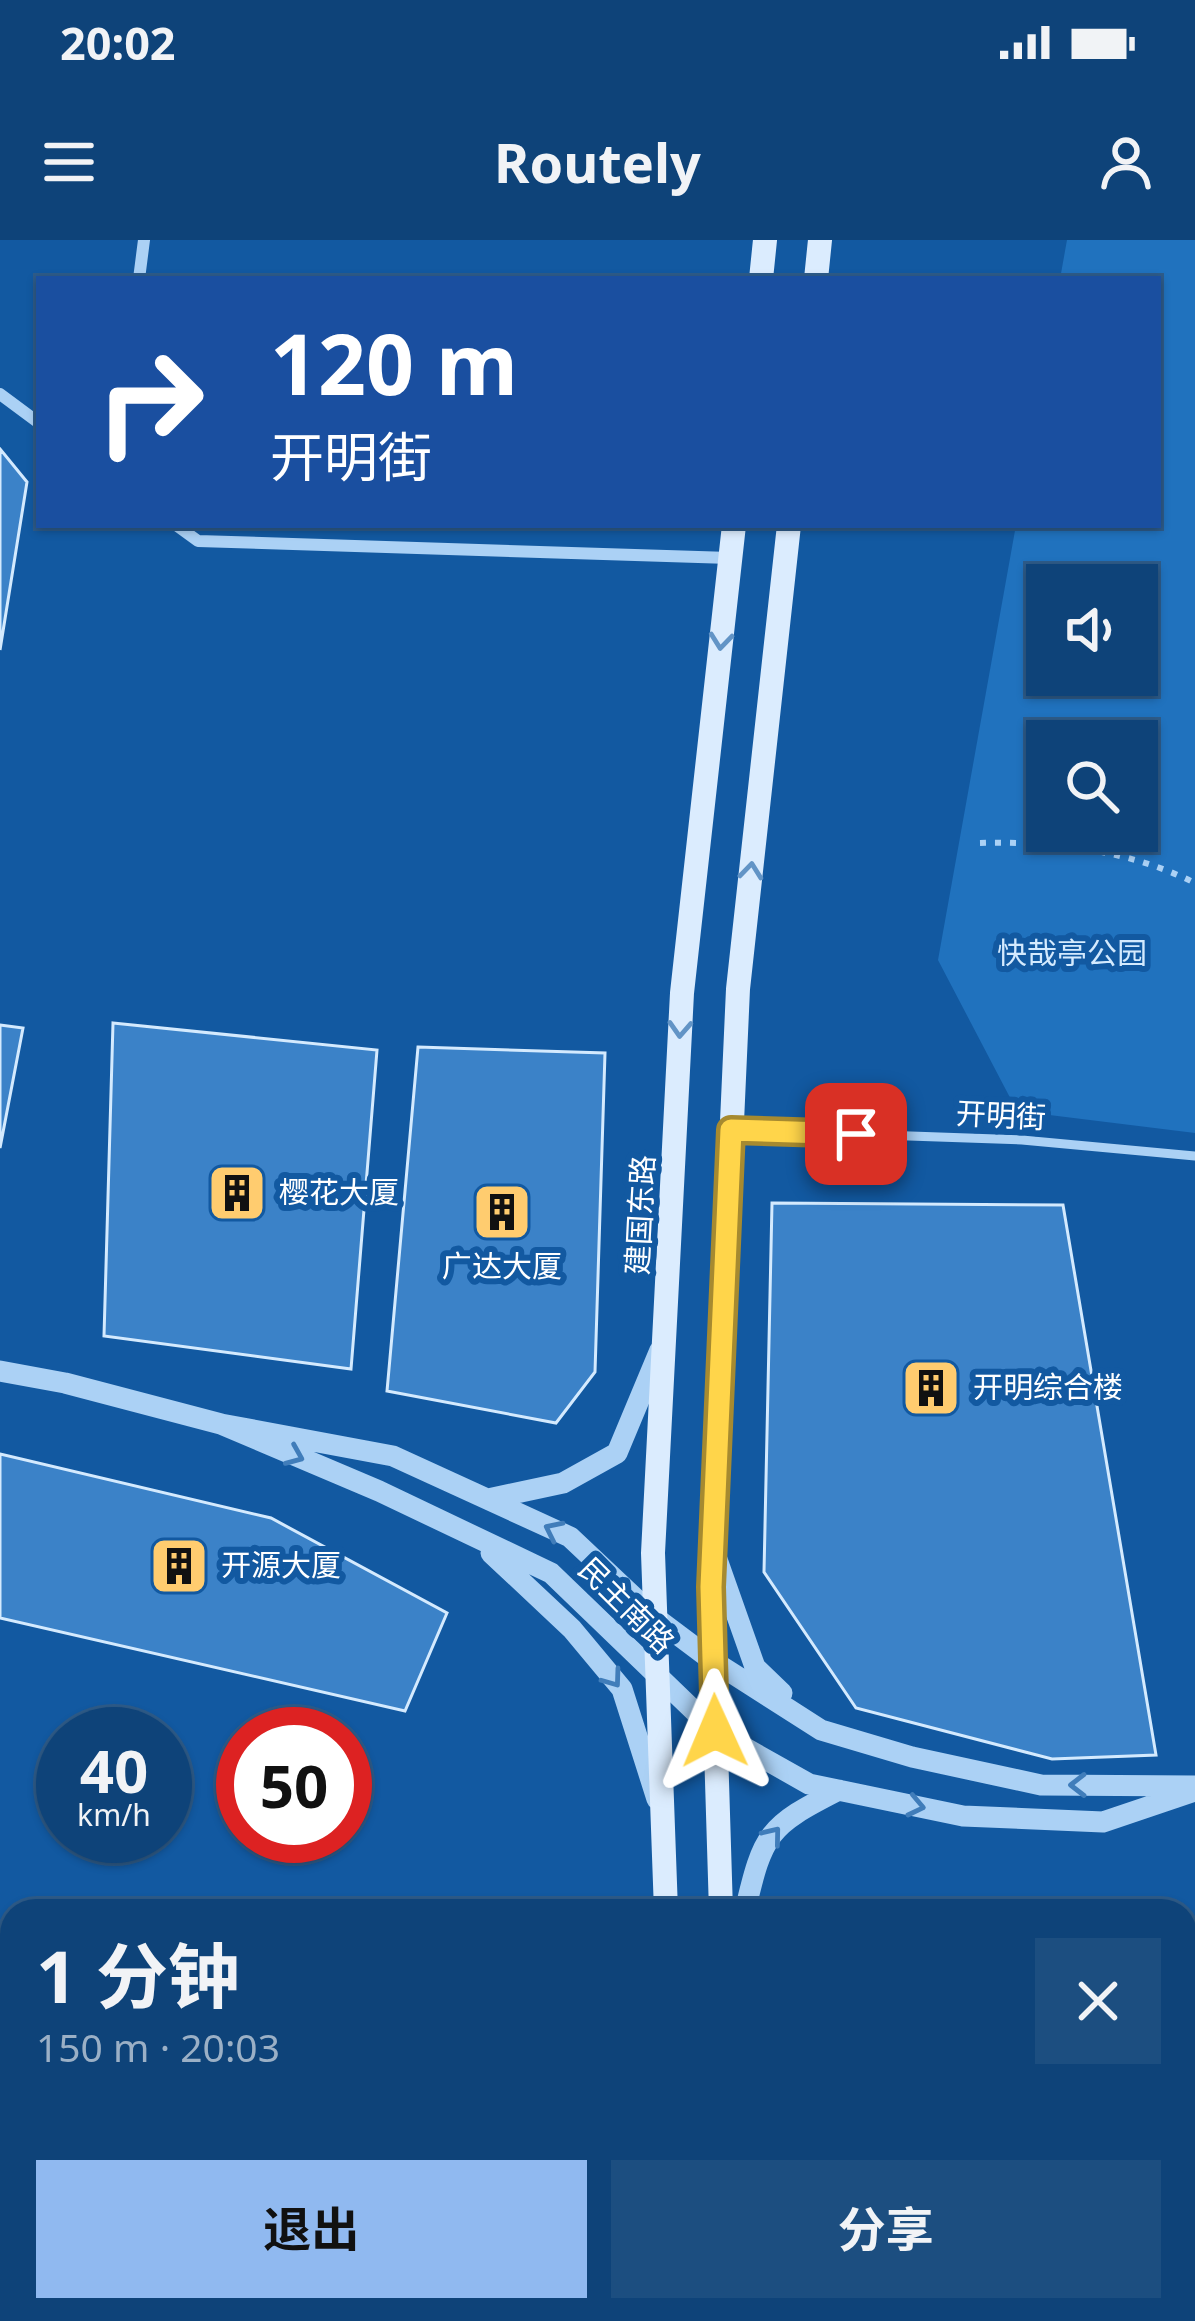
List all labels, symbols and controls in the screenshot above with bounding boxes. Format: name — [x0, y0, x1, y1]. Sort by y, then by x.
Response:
text: 20:02 — [60, 12, 176, 73]
text: Routely — [494, 125, 701, 199]
icon: menu — [36, 129, 102, 195]
icon: person — [1093, 129, 1159, 195]
text: 120 m — [270, 305, 518, 420]
icon: right — [72, 324, 228, 480]
text: 开明街 — [270, 419, 432, 493]
map controls — [1026, 564, 1158, 852]
button: sound — [1026, 564, 1158, 696]
one-way arrow — [709, 632, 734, 651]
button: search — [1026, 720, 1158, 852]
one-way arrow — [738, 862, 763, 881]
park label: 快哉亭公园 — [997, 932, 1147, 973]
one-way arrow — [667, 1020, 693, 1039]
pin — [805, 1083, 907, 1185]
street label: 开明街 — [955, 1092, 1047, 1137]
icon: arrive — [823, 1101, 889, 1167]
street label: 建国东路 — [616, 1154, 663, 1276]
building icon: 樱花大厦 — [206, 1162, 268, 1224]
place label: 樱花大厦 — [279, 1171, 399, 1212]
building icon: 广达大厦 — [471, 1181, 533, 1243]
place label: 广达大厦 — [442, 1245, 562, 1286]
building icon: 开明综合楼 — [900, 1357, 962, 1419]
place label: 开明综合楼 — [973, 1366, 1123, 1407]
one-way arrow — [284, 1442, 305, 1466]
one-way arrow — [544, 1521, 565, 1544]
building icon: 开源大厦 — [148, 1535, 210, 1597]
place label: 开源大厦 — [221, 1544, 341, 1585]
street label: 民主南路 — [570, 1548, 684, 1662]
one-way arrow — [599, 1666, 620, 1688]
position arrow — [652, 1668, 778, 1794]
speed limit sign: 50 — [216, 1707, 372, 1863]
text: 40 — [80, 1729, 148, 1811]
one-way arrow — [1068, 1772, 1086, 1798]
one-way arrow — [906, 1792, 926, 1818]
text: km/h — [77, 1794, 151, 1835]
one-way arrow — [758, 1827, 780, 1849]
text: 1 分钟 — [36, 1926, 240, 2024]
button: close — [1035, 1938, 1161, 2064]
text: 150 m · 20:03 — [36, 2020, 280, 2073]
button: 退出 — [36, 2160, 587, 2298]
button: 分享 — [611, 2160, 1161, 2298]

